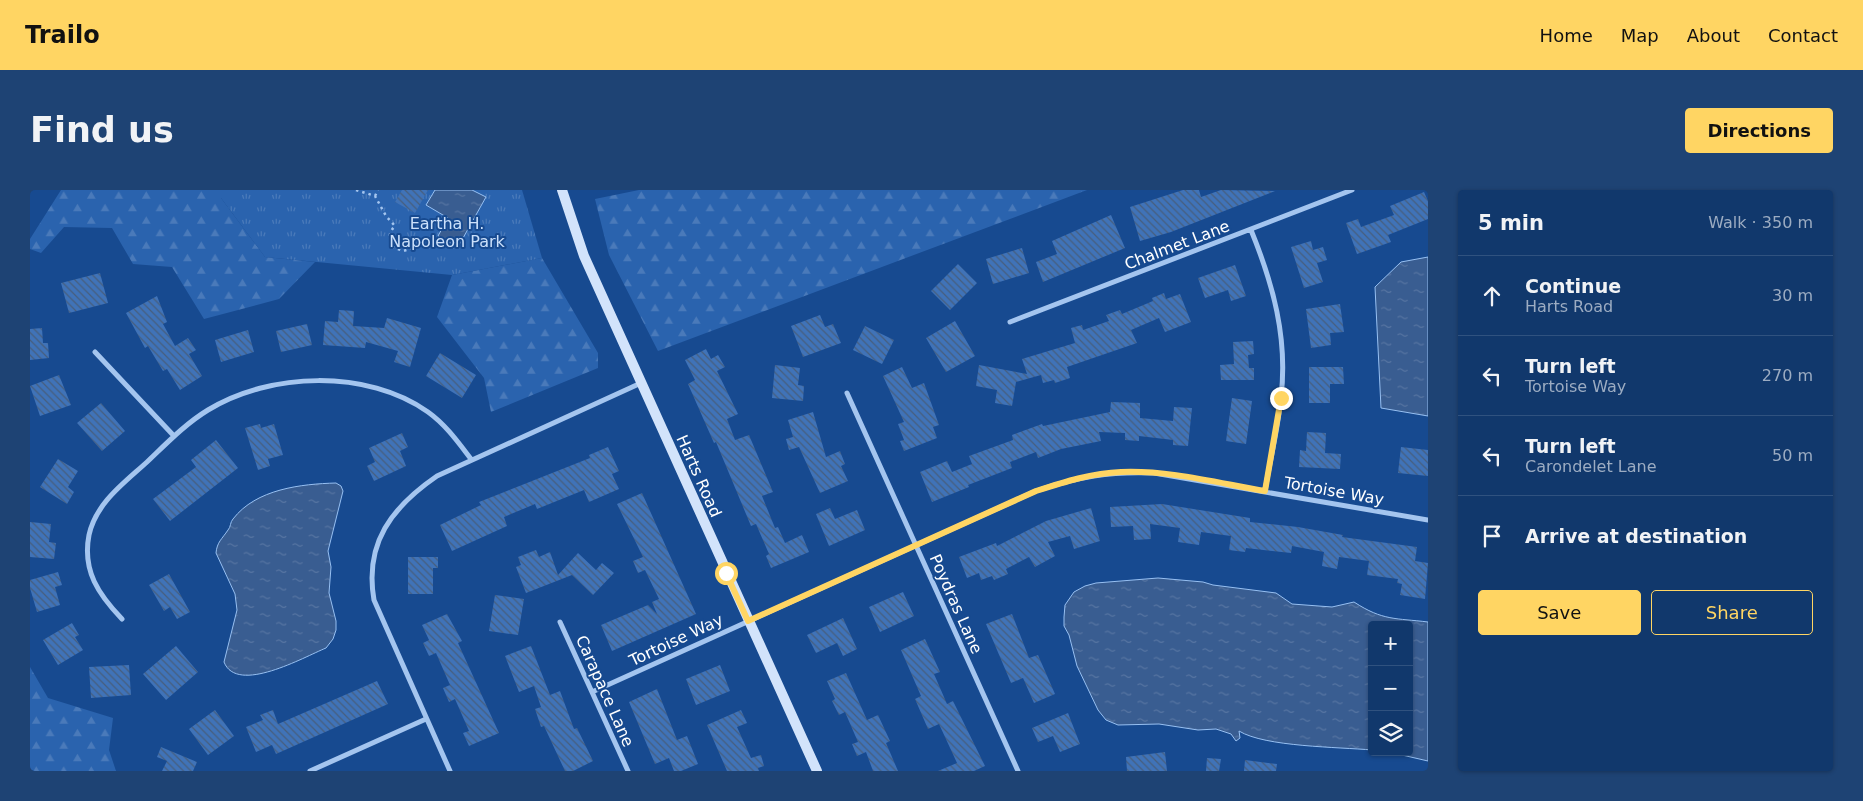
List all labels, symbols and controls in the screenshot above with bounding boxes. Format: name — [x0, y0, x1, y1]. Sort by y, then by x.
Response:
text: Trailo — [25, 21, 100, 49]
text: Home — [1540, 25, 1593, 46]
text: Map — [1621, 25, 1659, 46]
text: About — [1687, 25, 1740, 46]
text: Contact — [1768, 25, 1838, 46]
button: Directions — [1685, 108, 1833, 153]
text: Find us — [30, 110, 174, 150]
text: 5 min — [1478, 211, 1544, 235]
text: Walk · 350 m — [1708, 213, 1813, 232]
park label: Eartha H. Napoleon Park — [389, 214, 506, 251]
street label: Chalmet Lane — [1122, 216, 1232, 274]
text: Continue — [1525, 275, 1621, 297]
icon: ahead — [1478, 282, 1506, 310]
text: 30 m — [1772, 286, 1813, 305]
text: Harts Road — [1525, 297, 1613, 316]
text: Turn left — [1525, 355, 1616, 377]
icon: left — [1478, 362, 1506, 390]
text: 270 m — [1762, 366, 1813, 385]
text: Tortoise Way — [1525, 377, 1626, 396]
route end — [1270, 387, 1293, 410]
street label: Harts Road — [672, 432, 726, 520]
text: Turn left — [1525, 435, 1616, 457]
icon: left — [1478, 442, 1506, 470]
text: 50 m — [1772, 446, 1813, 465]
text: Carondelet Lane — [1525, 457, 1656, 476]
street label: Tortoise Way — [1282, 473, 1386, 509]
icon: arrive — [1478, 522, 1506, 550]
text: Arrive at destination — [1525, 525, 1747, 547]
street label: Poydras Lane — [926, 551, 986, 657]
route start — [715, 562, 738, 585]
button: Save — [1478, 590, 1641, 635]
button: Share — [1651, 590, 1813, 635]
street label: Tortoise Way — [625, 610, 726, 670]
map controls — [1368, 621, 1413, 756]
button: + — [1368, 621, 1413, 666]
street label: Carapace Lane — [572, 632, 638, 750]
button: − — [1368, 666, 1413, 711]
button: layers — [1368, 711, 1413, 756]

